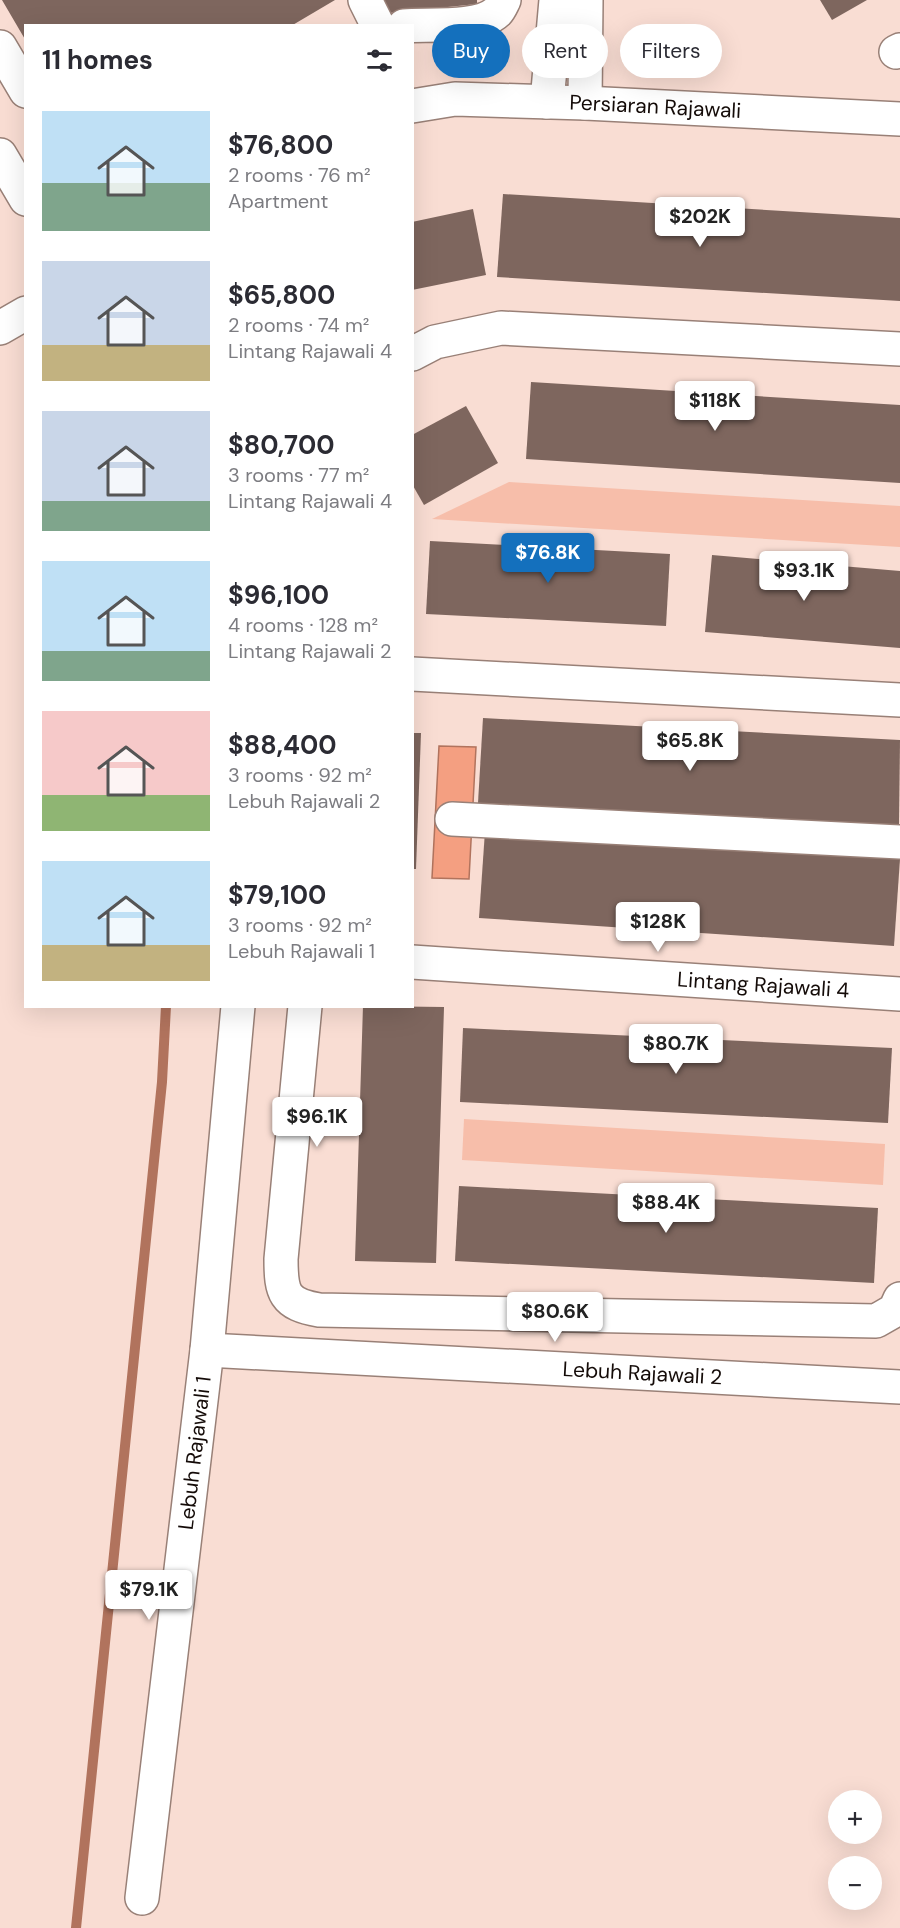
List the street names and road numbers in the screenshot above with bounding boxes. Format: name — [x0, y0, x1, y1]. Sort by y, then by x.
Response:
street label: Persiaran Rajawali — [569, 89, 742, 125]
street label: Lintang Rajawali 4 — [676, 965, 850, 1005]
street label: Lebuh Rajawali 2 — [562, 1355, 723, 1391]
street label: Lebuh Rajawali 1 — [172, 1375, 218, 1531]

